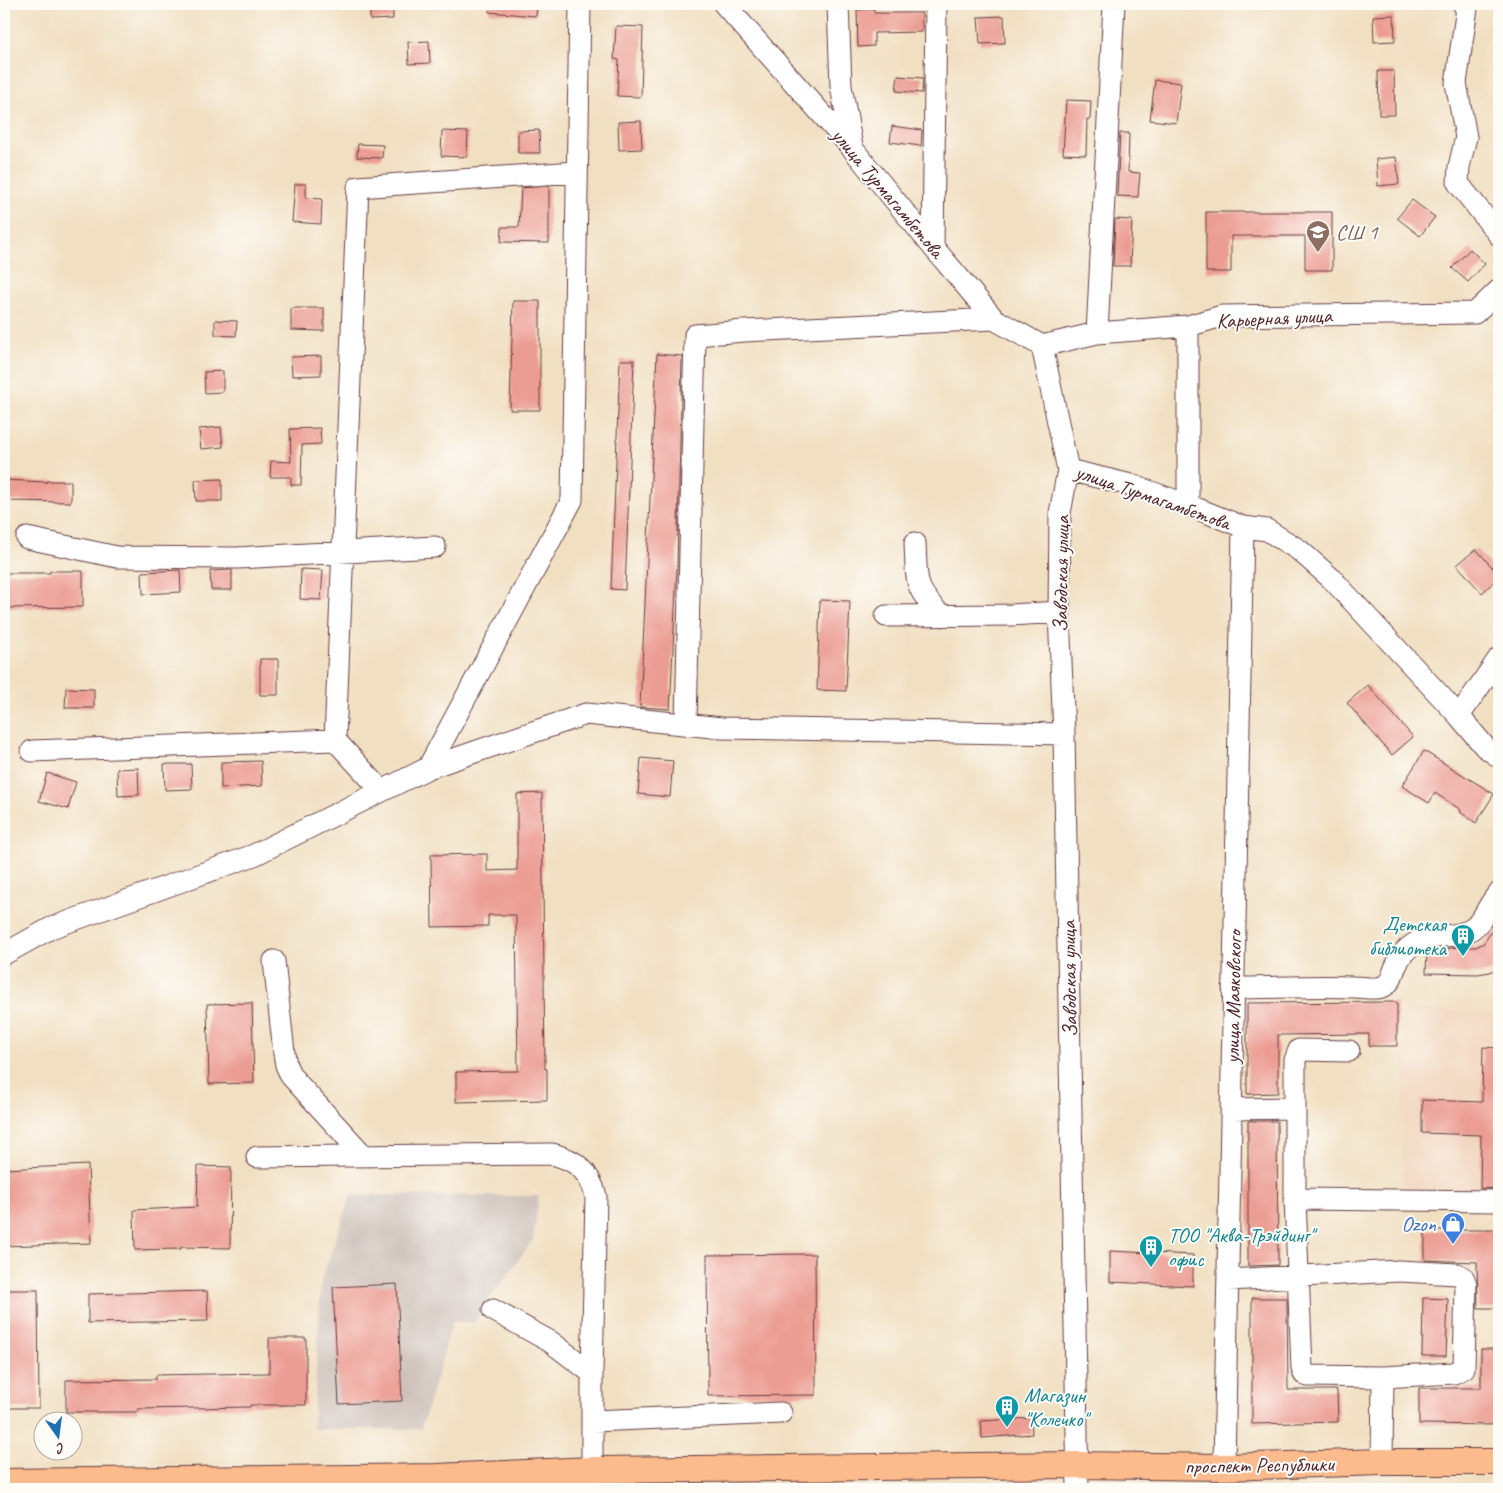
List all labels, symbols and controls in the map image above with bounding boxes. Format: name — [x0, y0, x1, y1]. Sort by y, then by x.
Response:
street label: улица Турмагамбетова — [825, 121, 951, 265]
school or university icon: СШ 1 — [1305, 219, 1331, 253]
place label: СШ 1 — [1336, 219, 1379, 245]
street label: Карьерная улица — [1216, 302, 1334, 334]
street label: улица Турмагамбетова — [1070, 458, 1236, 536]
street label: Заводская улица — [1047, 514, 1075, 632]
place label: Детская библиотека — [1369, 911, 1448, 961]
street label: Заводская улица — [1055, 919, 1083, 1037]
building icon: Детская библиотека — [1450, 923, 1476, 957]
street label: улица Маяковского — [1219, 927, 1247, 1066]
place label: Ozon — [1401, 1211, 1437, 1237]
shop icon: Ozon — [1440, 1211, 1466, 1245]
place label: ТОО "Аква-Трэйдинг" офис — [1168, 1222, 1318, 1272]
building icon: ТОО "Аква-Трэйдинг" офис — [1138, 1234, 1164, 1268]
place label: Магазин "Колечко" — [1024, 1382, 1091, 1432]
building icon: Магазин "Колечко" — [994, 1394, 1020, 1428]
north arrow — [32, 1410, 82, 1460]
text: С — [54, 1439, 66, 1458]
street label: проспект Республики — [1184, 1451, 1336, 1479]

